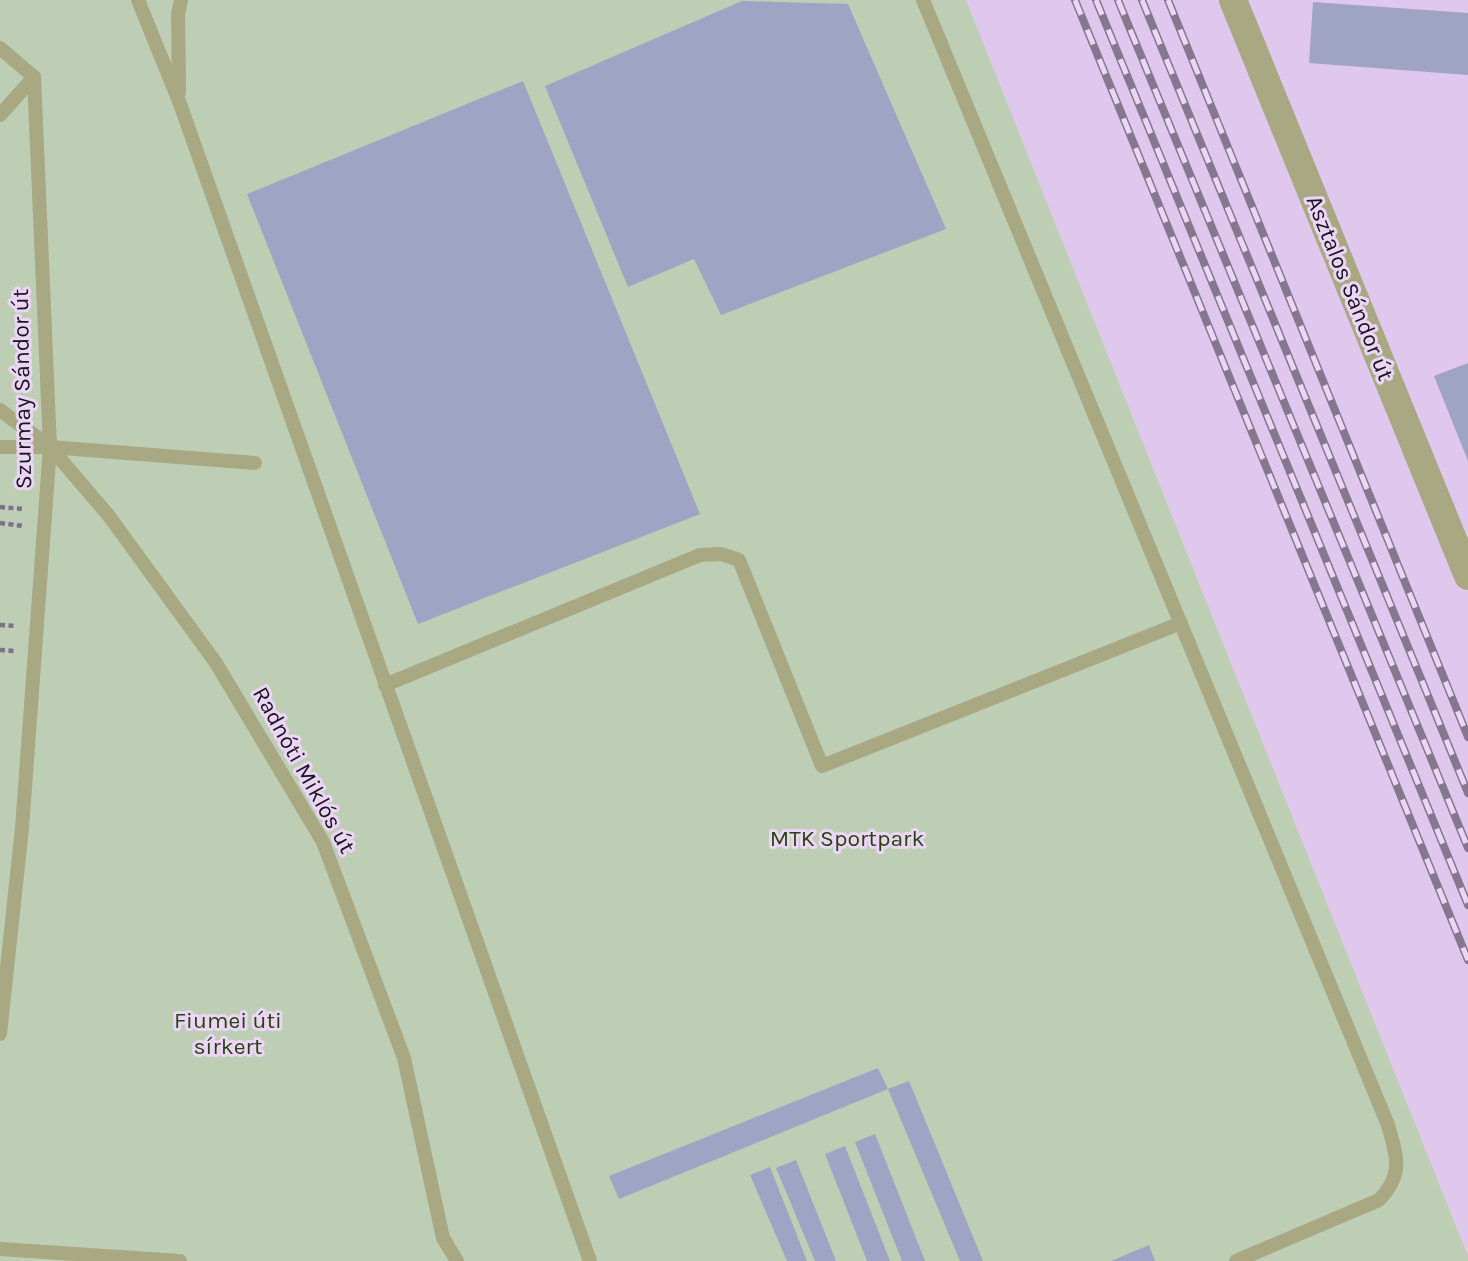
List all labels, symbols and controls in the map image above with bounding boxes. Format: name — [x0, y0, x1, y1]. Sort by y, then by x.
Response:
street label: Asztalos Sándor út — [1301, 192, 1400, 385]
street label: Szurmay Sándor út — [7, 288, 37, 489]
street label: Radnóti Miklós út — [247, 682, 361, 858]
park label: MTK Sportpark — [770, 825, 924, 852]
park label: Fiumei úti sírkert — [174, 1007, 282, 1060]

